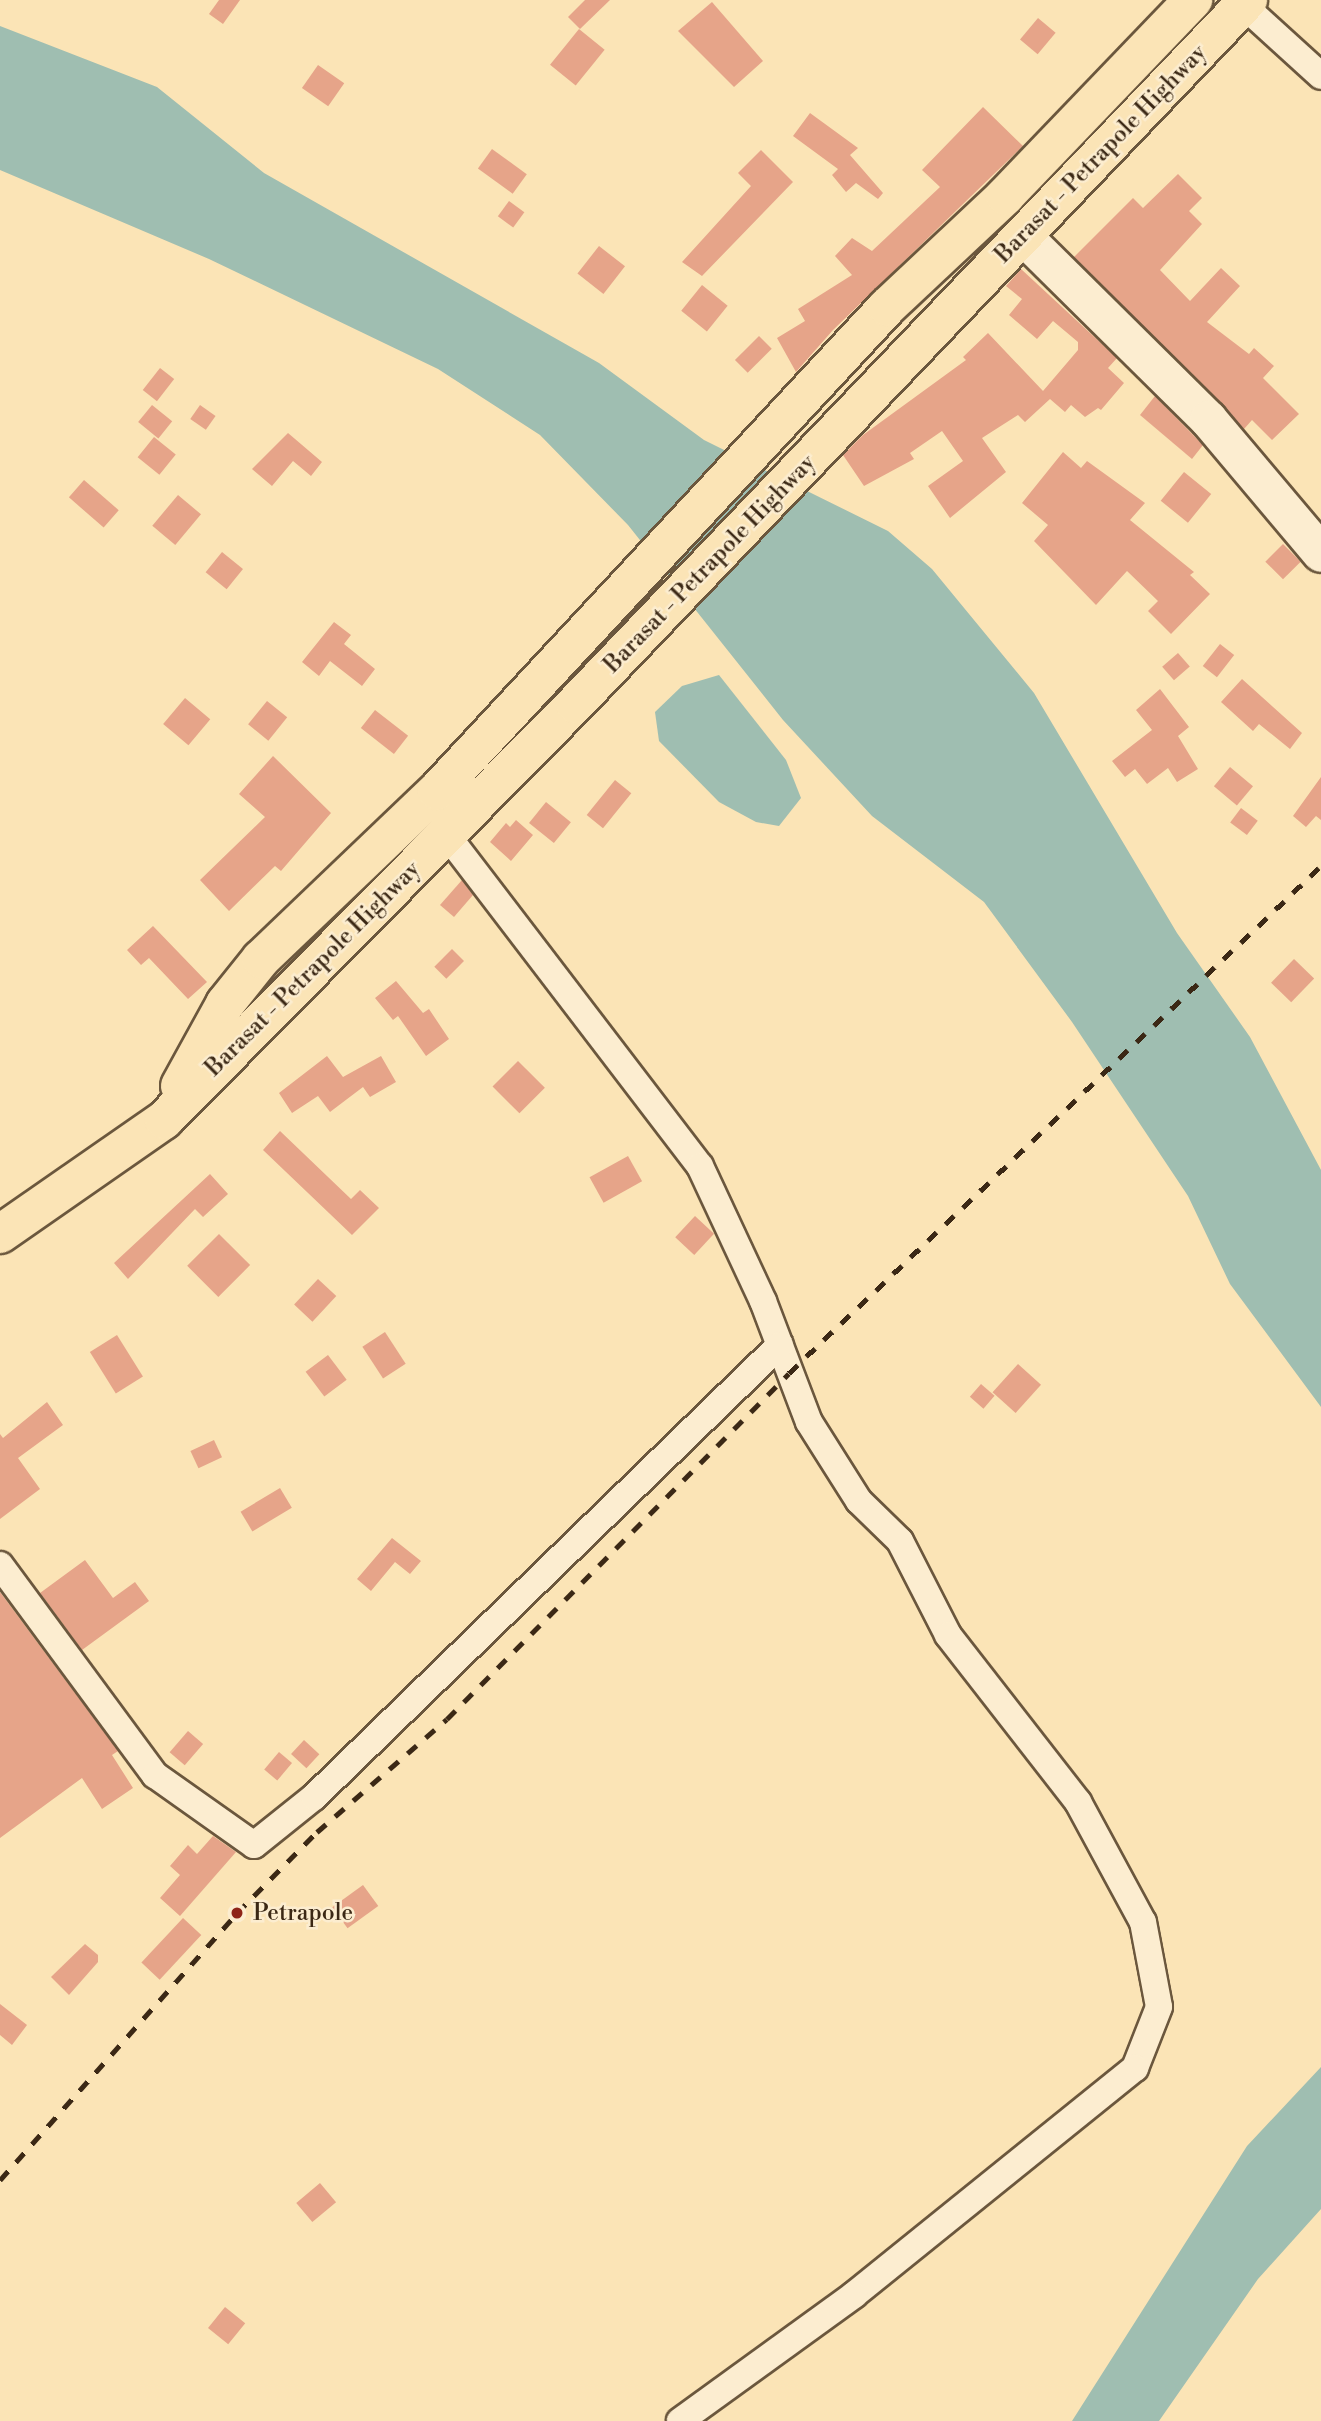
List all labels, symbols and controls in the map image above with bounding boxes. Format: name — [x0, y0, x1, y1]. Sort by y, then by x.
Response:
street label: Barasat - Petrapole Highway — [989, 39, 1213, 269]
street label: Barasat - Petrapole Highway — [598, 449, 822, 679]
street label: Barasat - Petrapole Highway — [200, 856, 426, 1082]
place label: Petrapole — [253, 1899, 353, 1927]
marker: Petrapole — [227, 1903, 247, 1923]

